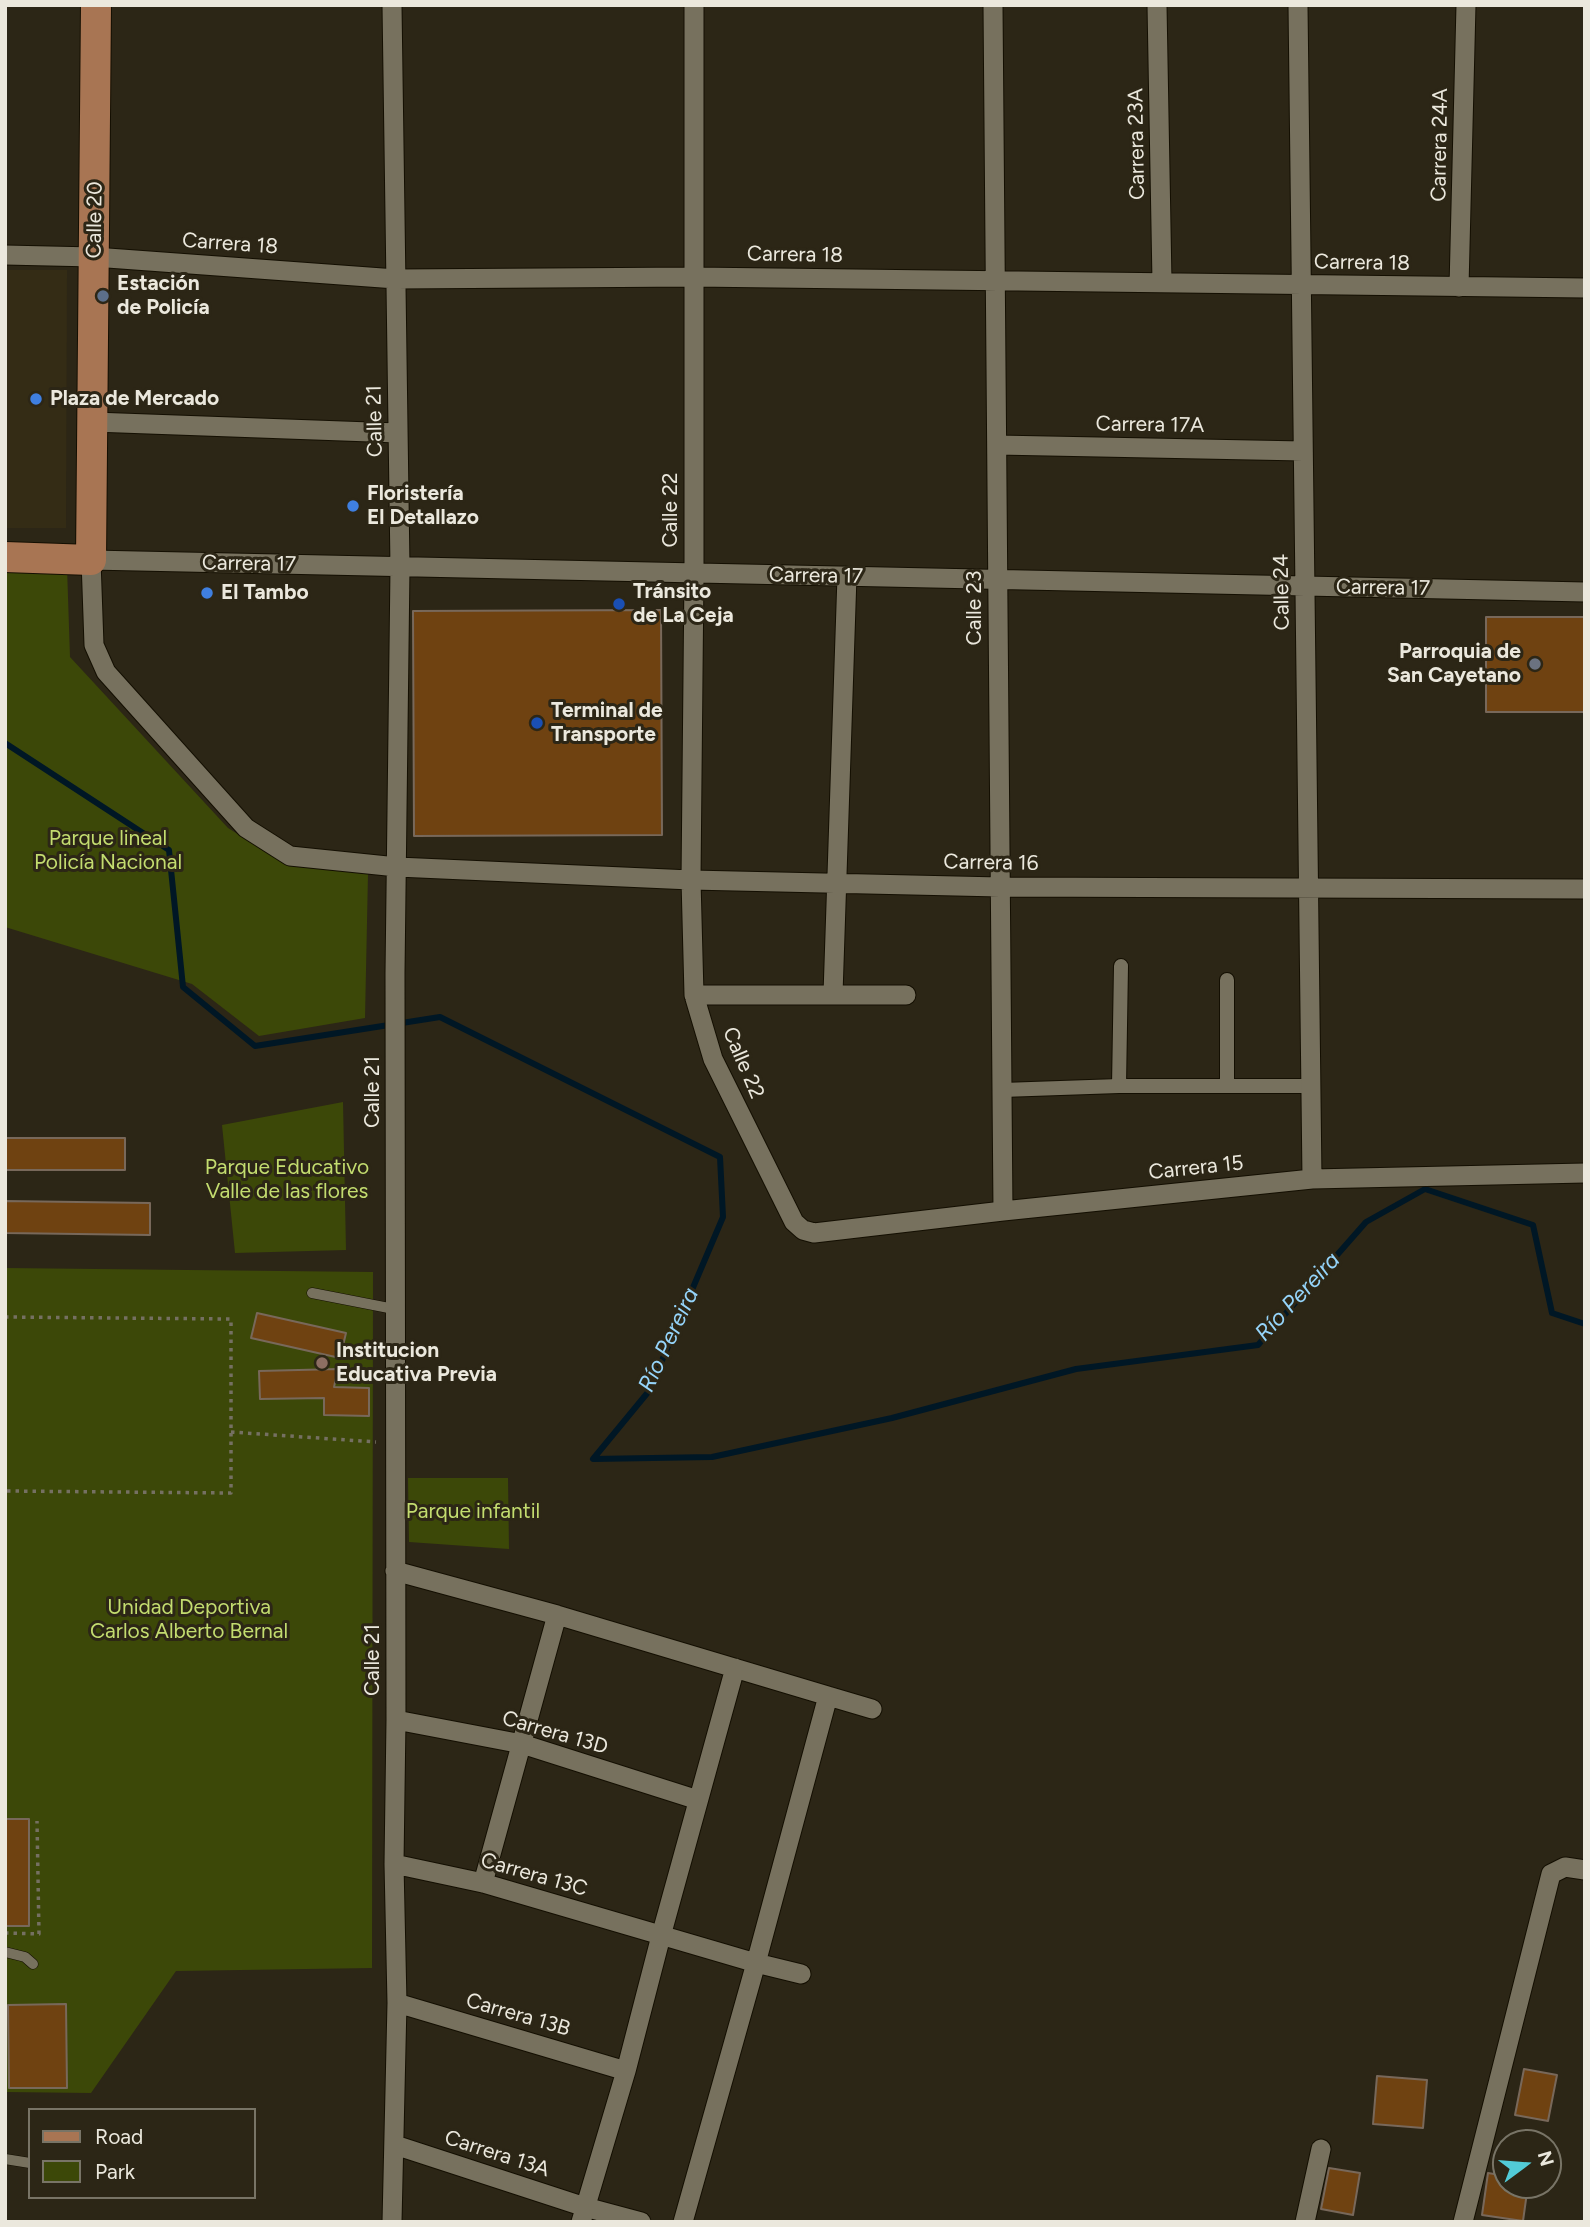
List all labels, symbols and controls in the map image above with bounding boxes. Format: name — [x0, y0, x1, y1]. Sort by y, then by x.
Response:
street label: Carrera 23A — [1123, 88, 1151, 200]
street label: Carrera 24A — [1426, 88, 1454, 202]
street label: Calle 20 — [82, 181, 108, 259]
street label: Carrera 18 — [181, 228, 279, 260]
street label: Carrera 18 — [747, 242, 843, 268]
street label: Carrera 18 — [1314, 250, 1410, 276]
place label: Estación de Policía — [117, 271, 210, 321]
marker: Estación de Policía — [95, 288, 111, 304]
street label: Calle 21 — [362, 385, 388, 457]
place label: Plaza de Mercado — [50, 386, 219, 412]
marker: Plaza de Mercado — [28, 391, 44, 407]
street label: Carrera 17A — [1095, 411, 1205, 439]
street label: Calle 22 — [658, 472, 684, 548]
place label: Floristería El Detallazo — [367, 481, 479, 531]
marker: Floristería El Detallazo — [345, 498, 361, 514]
street label: Carrera 17 — [202, 551, 296, 577]
street label: Calle 24 — [1269, 554, 1295, 630]
street label: Carrera 17 — [769, 563, 863, 589]
street label: Calle 23 — [962, 571, 988, 645]
street label: Carrera 17 — [1336, 575, 1430, 601]
place label: Tránsito de La Ceja — [633, 579, 734, 629]
place label: El Tambo — [221, 580, 309, 606]
marker: El Tambo — [199, 585, 215, 601]
marker: Tránsito de La Ceja — [611, 596, 627, 612]
place label: Parroquia de San Cayetano — [1387, 639, 1521, 689]
marker: Parroquia de San Cayetano — [1527, 656, 1543, 672]
place label: Terminal de Transporte — [551, 698, 663, 748]
marker: Terminal de Transporte — [529, 715, 545, 731]
park label: Parque lineal Policía Nacional — [34, 826, 182, 876]
street label: Carrera 16 — [943, 850, 1039, 876]
street label: Calle 22 — [717, 1023, 769, 1103]
street label: Calle 21 — [360, 1056, 386, 1128]
street label: Carrera 15 — [1147, 1150, 1245, 1186]
park label: Parque Educativo Valle de las flores — [205, 1155, 369, 1205]
water label: Río Pereira — [1250, 1247, 1346, 1347]
water label: Río Pereira — [633, 1284, 705, 1396]
place label: Institucion Educativa Previa — [336, 1338, 497, 1388]
marker: Institucion Educativa Previa — [314, 1355, 330, 1371]
park label: Parque infantil — [406, 1499, 540, 1525]
park label: Unidad Deportiva Carlos Alberto Bernal — [90, 1595, 288, 1645]
street label: Calle 21 — [360, 1624, 386, 1696]
street label: Carrera 13D — [499, 1706, 611, 1760]
street label: Carrera 13C — [478, 1848, 590, 1902]
street label: Carrera 13B — [463, 1988, 573, 2042]
legend — [28, 2108, 256, 2199]
text: Road — [95, 2124, 143, 2149]
street label: Carrera 13A — [441, 2125, 553, 2183]
north arrow — [1492, 2129, 1562, 2199]
text: N — [1533, 2148, 1559, 2169]
text: Park — [95, 2159, 135, 2184]

